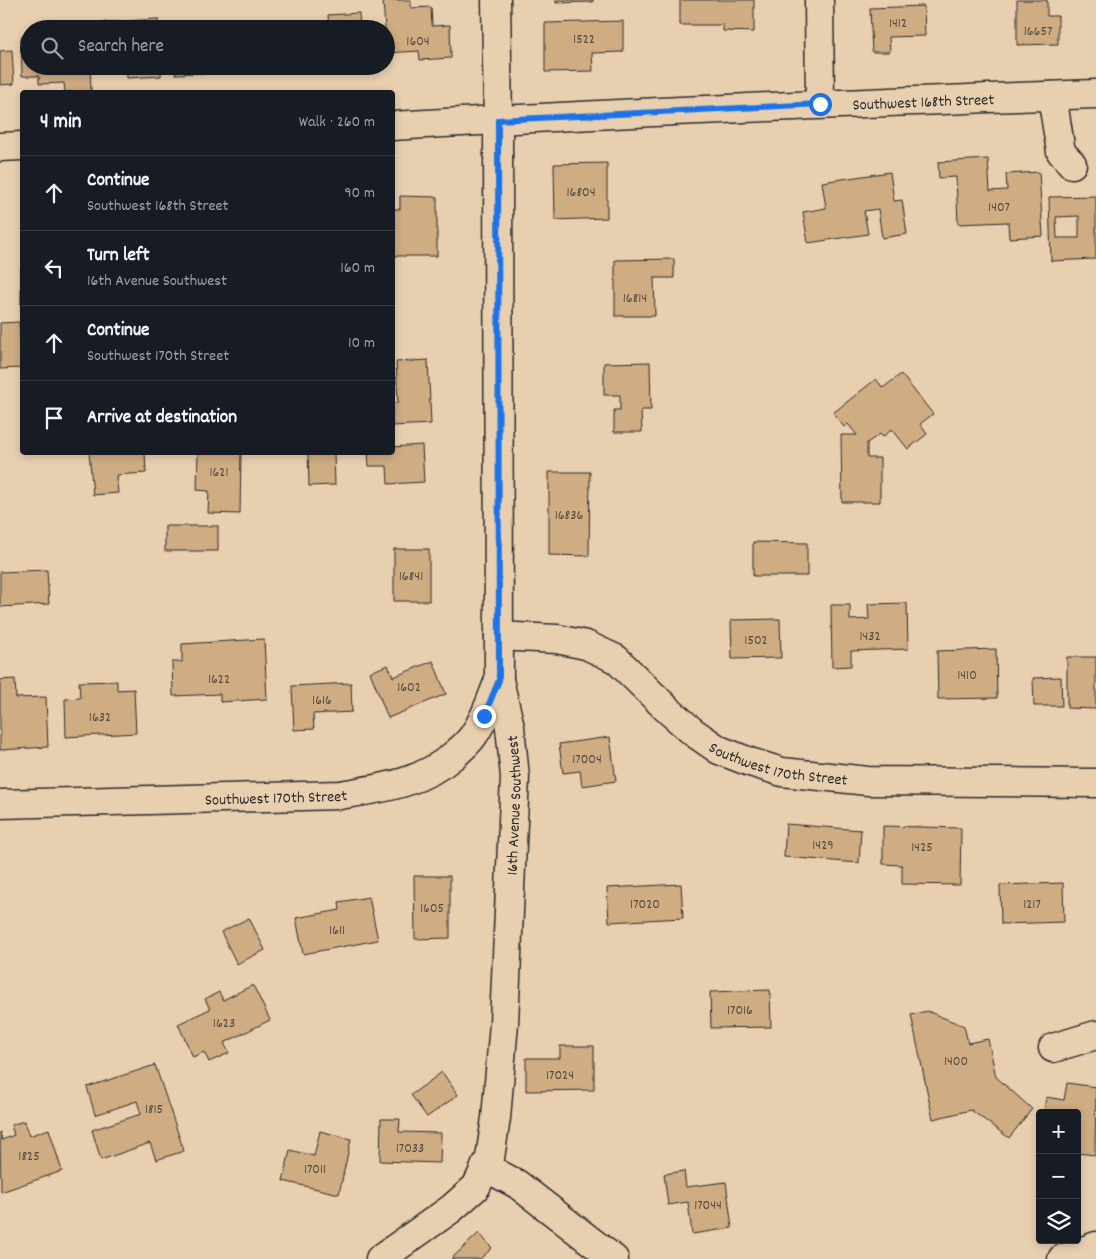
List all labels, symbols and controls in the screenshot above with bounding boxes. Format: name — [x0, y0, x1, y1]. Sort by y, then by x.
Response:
house number: 1412 — [889, 14, 907, 34]
search box — [20, 20, 395, 75]
house number: 16657 — [1024, 22, 1052, 42]
house number: 1522 — [573, 30, 595, 50]
house number: 1604 — [406, 32, 430, 52]
icon: search — [38, 34, 66, 62]
text: Search here — [78, 34, 164, 61]
street label: Southwest 168th Street — [852, 89, 995, 118]
route start — [809, 93, 832, 116]
text: 4 min — [40, 108, 82, 138]
text: Walk · 260 m — [299, 111, 375, 134]
text: Continue — [87, 168, 149, 195]
icon: ahead — [40, 179, 68, 207]
text: 90 m — [344, 182, 375, 205]
house number: 16804 — [567, 183, 595, 203]
text: Southwest 168th Street — [87, 195, 229, 218]
house number: 1407 — [988, 198, 1010, 218]
text: Turn left — [87, 243, 150, 270]
icon: left — [40, 254, 68, 282]
text: 160 m — [340, 257, 375, 280]
text: 16th Avenue Southwest — [87, 270, 227, 293]
house number: 16814 — [623, 289, 647, 309]
text: Continue — [87, 318, 149, 345]
icon: ahead — [40, 329, 68, 357]
text: 10 m — [348, 332, 375, 355]
text: Southwest 170th Street — [87, 345, 229, 368]
icon: arrive — [40, 404, 68, 432]
text: Arrive at destination — [87, 405, 237, 432]
house number: 1621 — [209, 463, 229, 483]
house number: 16836 — [555, 506, 583, 526]
house number: 16841 — [399, 567, 423, 587]
house number: 1432 — [859, 627, 881, 647]
house number: 1502 — [744, 631, 768, 651]
house number: 1410 — [957, 666, 977, 686]
house number: 1622 — [208, 670, 230, 690]
house number: 1602 — [397, 678, 421, 698]
house number: 1616 — [312, 691, 332, 711]
route end — [473, 705, 496, 728]
house number: 1632 — [89, 708, 111, 728]
street label: 16th Avenue Southwest — [502, 734, 529, 876]
street label: Southwest 170th Street — [703, 737, 848, 793]
house number: 17004 — [572, 750, 602, 770]
street label: Southwest 170th Street — [205, 785, 349, 813]
house number: 1429 — [812, 836, 834, 856]
house number: 1425 — [911, 838, 933, 858]
house number: 17020 — [630, 895, 660, 915]
house number: 1217 — [1023, 895, 1041, 915]
house number: 1605 — [420, 899, 444, 919]
house number: 1611 — [329, 921, 345, 941]
house number: 17016 — [727, 1001, 753, 1021]
house number: 1623 — [213, 1014, 235, 1034]
house number: 1400 — [944, 1052, 968, 1072]
house number: 17024 — [546, 1066, 574, 1086]
house number: 1815 — [145, 1100, 163, 1120]
map controls — [1036, 1109, 1081, 1244]
button: + — [1036, 1109, 1081, 1154]
house number: 17033 — [396, 1139, 424, 1159]
house number: 1825 — [18, 1147, 40, 1167]
button: − — [1036, 1154, 1081, 1199]
house number: 17011 — [304, 1160, 326, 1180]
house number: 17044 — [694, 1196, 722, 1216]
button: layers — [1036, 1199, 1081, 1244]

